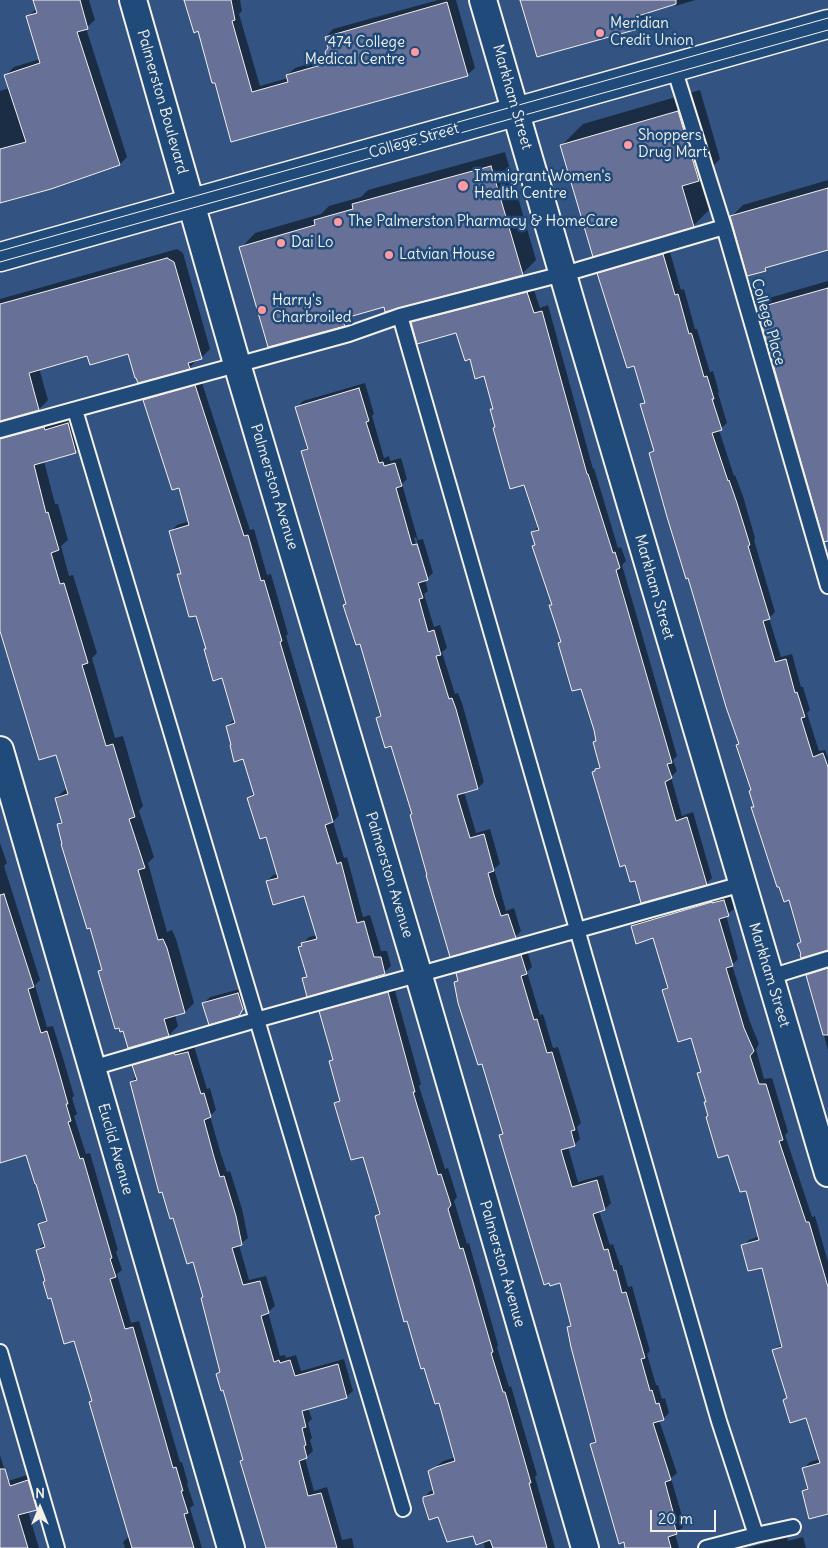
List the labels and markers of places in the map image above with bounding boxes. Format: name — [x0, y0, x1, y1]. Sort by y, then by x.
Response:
place label: Meridian Credit Union — [610, 15, 694, 50]
marker: Meridian Credit Union — [594, 27, 606, 39]
place label: 474 College Medical Centre — [305, 34, 405, 69]
marker: 474 College Medical Centre — [409, 46, 421, 58]
place label: Shoppers Drug Mart — [638, 127, 707, 162]
marker: Shoppers Drug Mart — [622, 139, 634, 151]
place label: Immigrant Women's Health Centre — [474, 168, 611, 203]
marker: Immigrant Women's Health Centre — [456, 179, 470, 193]
place label: The Palmerston Pharmacy & HomeCare — [348, 213, 618, 231]
marker: The Palmerston Pharmacy & HomeCare — [332, 216, 344, 228]
place label: Dai Lo — [291, 234, 334, 252]
marker: Dai Lo — [275, 237, 287, 249]
place label: Latvian House — [399, 246, 495, 264]
marker: Latvian House — [383, 249, 395, 261]
place label: Harry's Charbroiled — [272, 292, 352, 327]
marker: Harry's Charbroiled — [256, 304, 268, 316]

